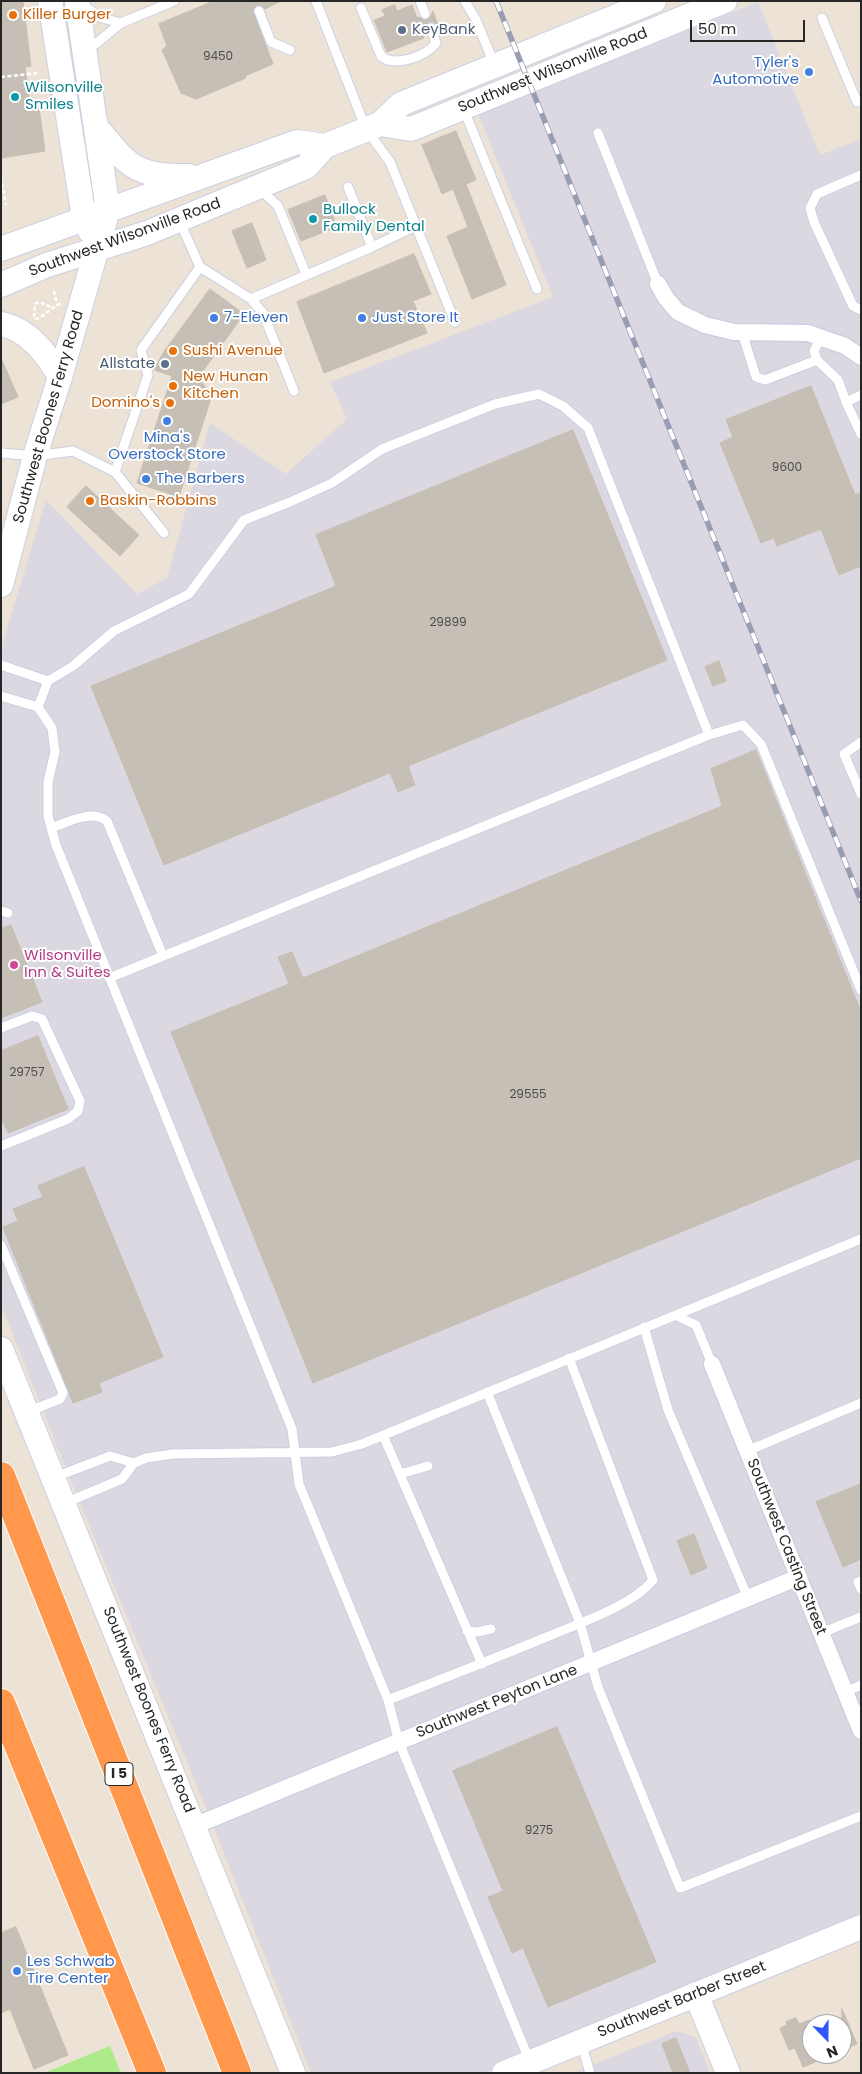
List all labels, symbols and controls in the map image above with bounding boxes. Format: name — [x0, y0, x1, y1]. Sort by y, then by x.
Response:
place label: Killer Burger — [23, 6, 111, 24]
marker: Killer Burger — [7, 9, 19, 21]
scale bar — [692, 10, 807, 42]
text: 50 m — [698, 18, 736, 39]
place label: KeyBank — [412, 21, 475, 39]
marker: KeyBank — [396, 24, 408, 36]
street label: Southwest Wilsonville Road — [456, 25, 650, 117]
house number: 9450 — [203, 50, 233, 64]
place label: Tyler's Automotive — [712, 54, 799, 89]
marker: Tyler's Automotive — [803, 66, 815, 78]
place label: Wilsonville Smiles — [25, 79, 103, 114]
marker: Wilsonville Smiles — [9, 91, 21, 103]
street label: Southwest Wilsonville Road — [27, 195, 223, 281]
place label: Bullock Family Dental — [323, 201, 425, 236]
marker: Bullock Family Dental — [307, 213, 319, 225]
street label: Southwest Boones Ferry Road — [10, 308, 88, 526]
place label: 7-Eleven — [224, 309, 288, 327]
place label: Just Store It — [372, 309, 459, 327]
marker: 7-Eleven — [208, 312, 220, 324]
marker: Just Store It — [356, 312, 368, 324]
place label: Sushi Avenue — [183, 342, 283, 360]
marker: Sushi Avenue — [167, 345, 179, 357]
place label: Allstate — [99, 355, 155, 373]
marker: Allstate — [159, 358, 171, 370]
place label: New Hunan Kitchen — [183, 368, 268, 403]
marker: New Hunan Kitchen — [167, 380, 179, 392]
place label: Domino's — [91, 394, 160, 412]
marker: Domino's — [164, 397, 176, 409]
marker: Mina's Overstock Store — [161, 415, 173, 427]
place label: Mina's Overstock Store — [108, 429, 226, 464]
house number: 9600 — [772, 461, 802, 475]
place label: The Barbers — [156, 470, 245, 488]
marker: The Barbers — [140, 473, 152, 485]
place label: Baskin-Robbins — [100, 492, 217, 510]
marker: Baskin-Robbins — [84, 495, 96, 507]
house number: 29899 — [429, 616, 467, 630]
place label: Wilsonville Inn & Suites — [24, 947, 111, 982]
marker: Wilsonville Inn & Suites — [8, 959, 20, 971]
house number: 29757 — [9, 1066, 45, 1080]
house number: 29555 — [509, 1088, 547, 1102]
street label: Southwest Casting Street — [742, 1456, 830, 1638]
street label: Southwest Boones Ferry Road — [98, 1604, 198, 1816]
street label: Southwest Peyton Lane — [414, 1661, 580, 1743]
road number: I 5 — [105, 1762, 133, 1786]
house number: 9275 — [525, 1824, 553, 1838]
place label: Les Schwab Tire Center — [27, 1953, 115, 1988]
street label: Southwest Barber Street — [595, 1958, 769, 2042]
marker: Les Schwab Tire Center — [11, 1965, 23, 1977]
north arrow — [802, 2014, 852, 2064]
text: N — [824, 2041, 841, 2063]

